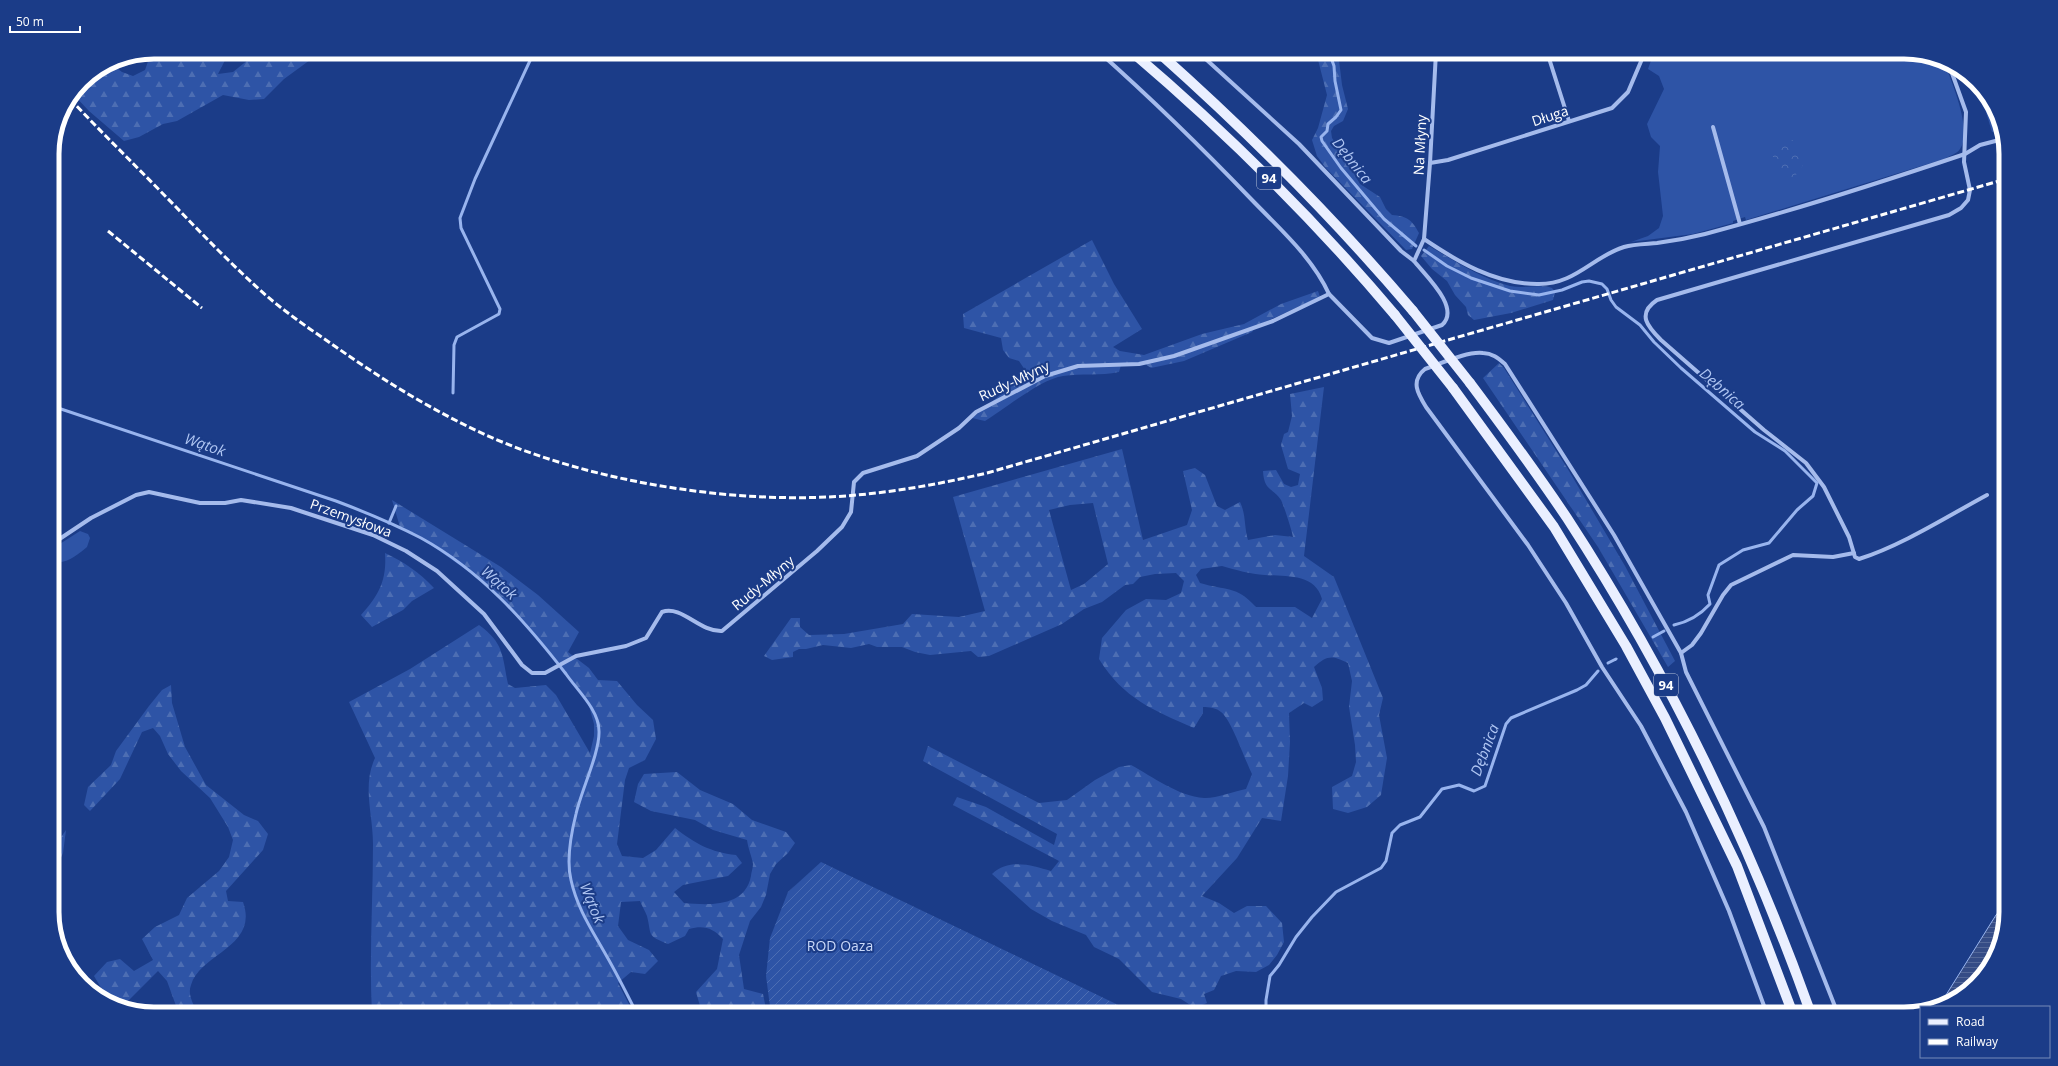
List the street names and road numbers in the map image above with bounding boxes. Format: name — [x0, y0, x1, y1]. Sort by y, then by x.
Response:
street label: Długa — [1529, 101, 1571, 130]
street label: Na Młyny — [1408, 113, 1431, 176]
road number: 94 — [1257, 167, 1281, 189]
street label: Rudy-Młyny — [975, 355, 1053, 405]
street label: Przemysłowa — [308, 494, 395, 541]
street label: Rudy-Młyny — [727, 550, 799, 614]
road number: 94 — [1654, 674, 1678, 696]

